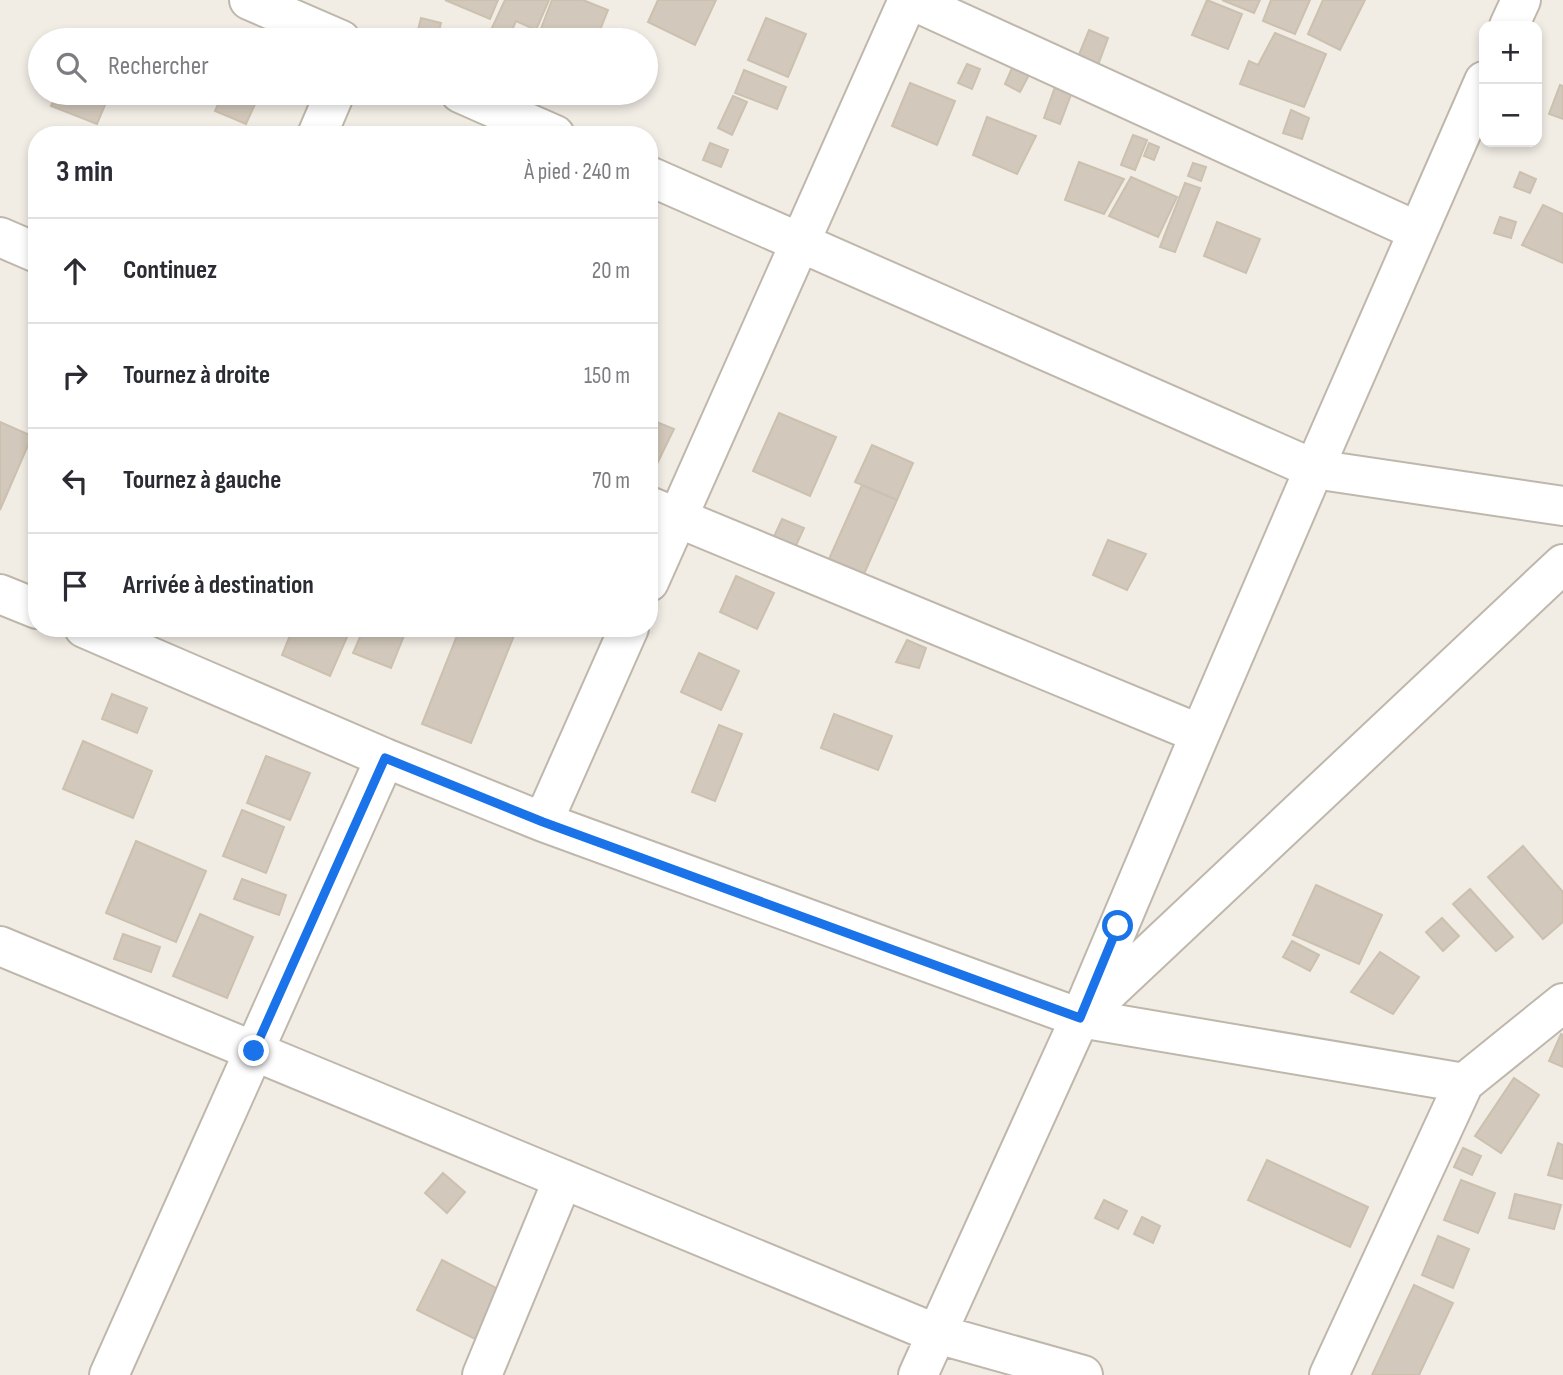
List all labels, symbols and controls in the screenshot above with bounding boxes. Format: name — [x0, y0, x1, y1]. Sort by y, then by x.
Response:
map controls — [1479, 21, 1542, 147]
button: + — [1479, 21, 1542, 84]
search box — [28, 28, 658, 105]
icon: search — [52, 48, 90, 86]
text: Rechercher — [108, 51, 209, 82]
button: − — [1479, 84, 1542, 147]
text: 3 min — [56, 154, 113, 190]
text: À pied · 240 m — [524, 158, 630, 186]
icon: ahead — [56, 252, 94, 290]
text: Continuez — [123, 255, 217, 286]
text: 20 m — [592, 257, 630, 285]
icon: right — [56, 357, 94, 395]
text: Tournez à droite — [123, 360, 270, 391]
text: 150 m — [584, 362, 630, 390]
icon: left — [56, 462, 94, 500]
text: Tournez à gauche — [123, 465, 281, 496]
text: 70 m — [592, 467, 630, 495]
icon: arrive — [56, 567, 94, 605]
text: Arrivée à destination — [123, 570, 314, 601]
route start — [1102, 910, 1133, 941]
route end — [238, 1035, 269, 1066]

